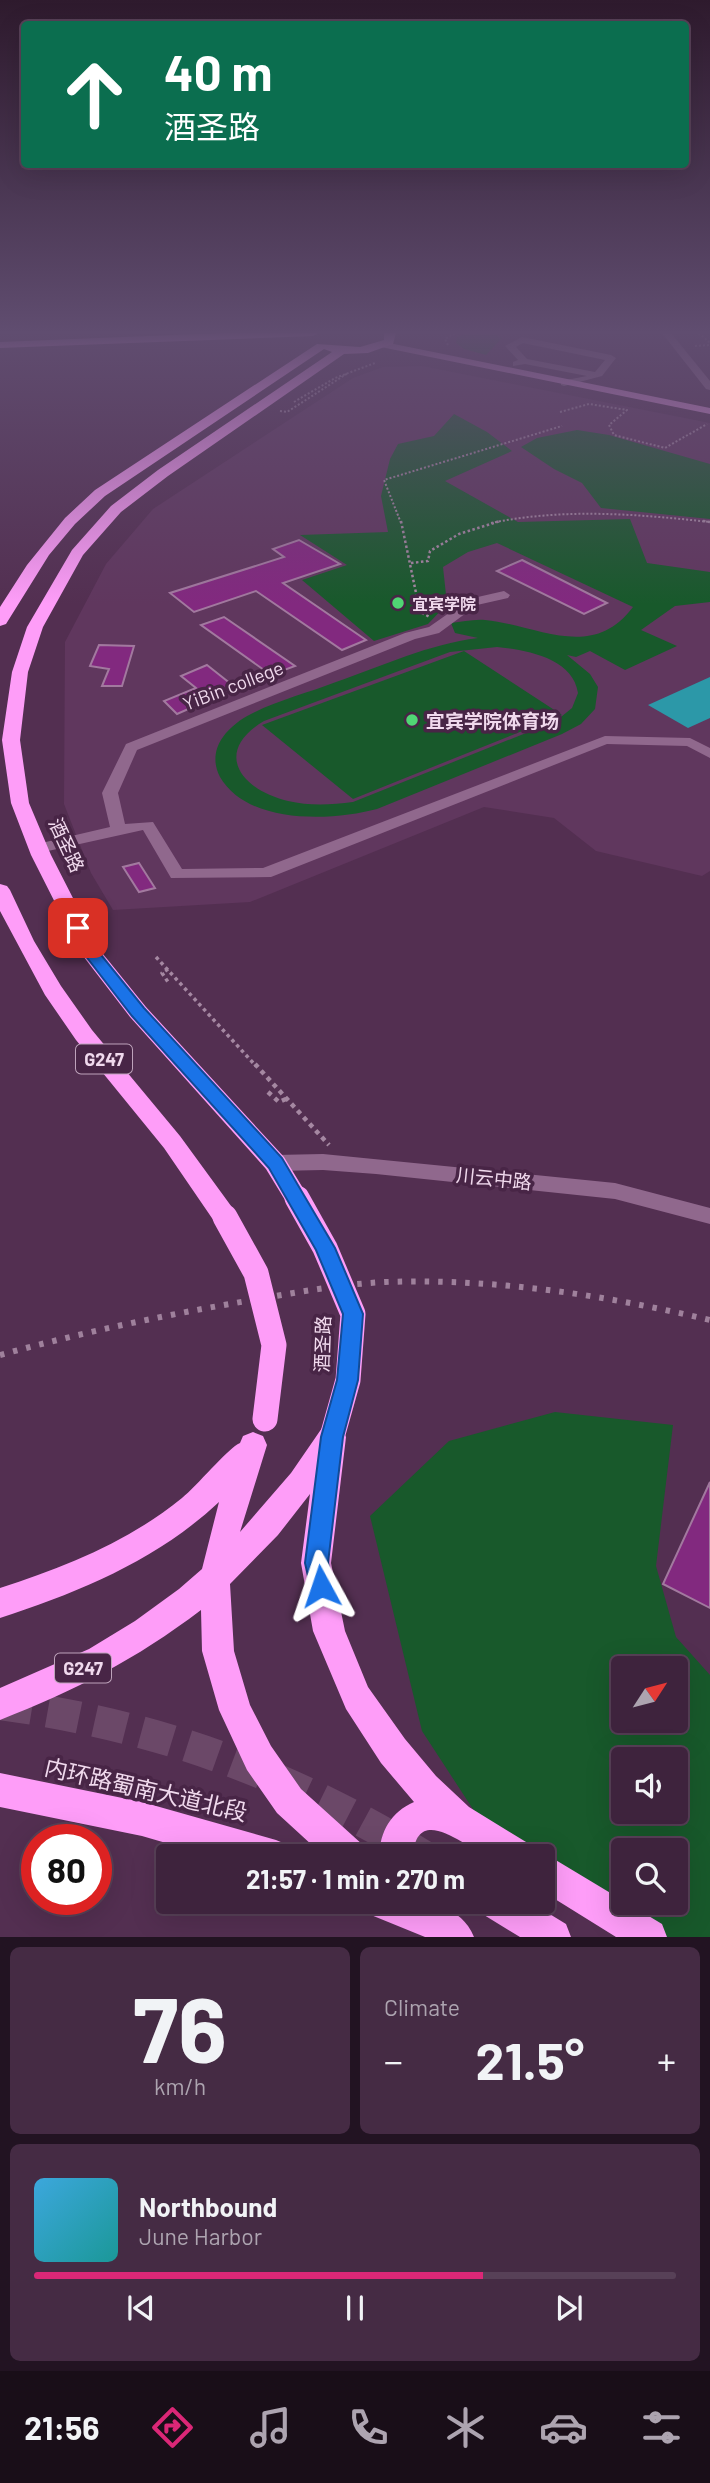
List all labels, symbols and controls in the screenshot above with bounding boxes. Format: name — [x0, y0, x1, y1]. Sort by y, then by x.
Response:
text: 40 m — [164, 42, 272, 101]
icon: ahead — [49, 49, 140, 140]
text: 酒圣路 — [164, 107, 260, 145]
place label: 宜宾学院 — [412, 594, 476, 613]
marker: 宜宾学院 — [390, 595, 406, 611]
street label: YiBin college — [180, 655, 286, 715]
place label: 宜宾学院体育场 — [426, 709, 559, 732]
marker: 宜宾学院体育场 — [404, 712, 420, 728]
street label: 酒圣路 — [45, 814, 89, 876]
pin — [48, 898, 108, 958]
icon: arrive — [59, 909, 97, 947]
road number: G247 — [76, 1044, 132, 1074]
street label: 川云中路 — [455, 1163, 533, 1193]
street label: 酒圣路 — [310, 1315, 334, 1373]
position arrow — [284, 1549, 358, 1623]
road number: G247 — [55, 1653, 111, 1682]
north arrow — [611, 1656, 688, 1732]
map controls — [611, 1656, 688, 1915]
button: sound — [611, 1747, 688, 1824]
street label: 内环路蜀南大道北段 — [42, 1752, 250, 1826]
speed limit sign: 80 — [21, 1824, 112, 1915]
button: search — [611, 1838, 688, 1915]
text: 21:57 · 1 min · 270 m — [246, 1863, 465, 1894]
text: 76 — [133, 1972, 227, 2081]
text: Climate — [384, 1993, 460, 2021]
text: 21.5° — [476, 2028, 584, 2090]
text: − — [384, 2037, 403, 2083]
text: + — [657, 2037, 676, 2083]
text: km/h — [154, 2072, 206, 2100]
text: Northbound — [139, 2191, 277, 2222]
text: June Harbor — [139, 2222, 262, 2250]
icon: previous — [122, 2289, 160, 2327]
icon: pause — [336, 2289, 374, 2327]
icon: next — [550, 2289, 588, 2327]
icon: directions — [148, 2403, 197, 2452]
icon: music — [246, 2403, 295, 2452]
icon: phone — [344, 2403, 393, 2452]
icon: climate — [441, 2403, 490, 2452]
icon: car — [539, 2403, 588, 2452]
icon: filters — [637, 2403, 686, 2452]
text: 21:56 — [24, 2408, 99, 2446]

